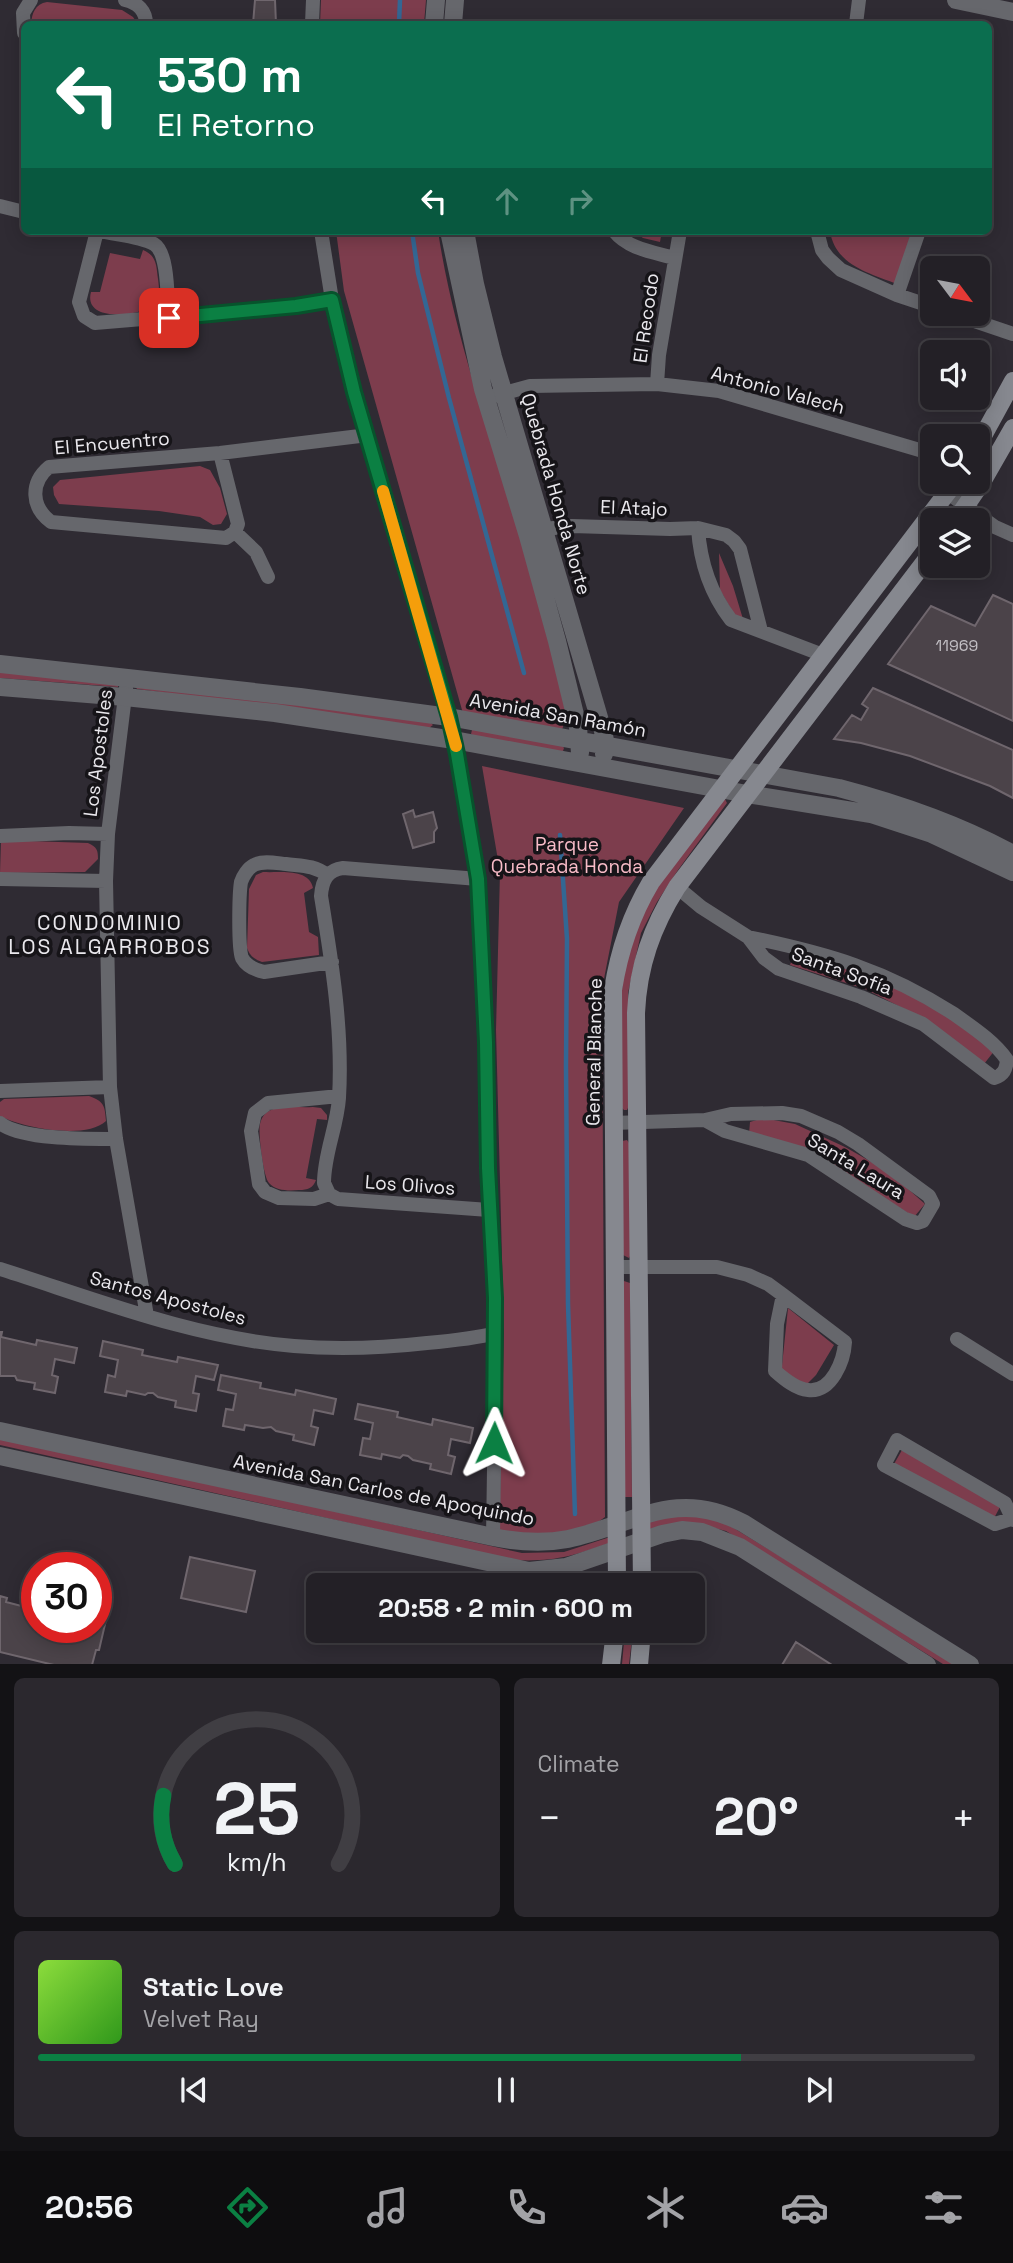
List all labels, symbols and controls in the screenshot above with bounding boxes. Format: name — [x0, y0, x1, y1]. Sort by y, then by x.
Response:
text: 530 m — [157, 44, 302, 106]
icon: left — [42, 49, 133, 140]
text: El Retorno — [157, 105, 315, 145]
icon: left — [415, 182, 453, 220]
icon: ahead — [488, 182, 526, 220]
icon: right — [561, 182, 599, 220]
north arrow — [920, 256, 990, 326]
map controls — [920, 256, 990, 578]
street label: El Recodo — [627, 271, 665, 365]
pin — [139, 288, 199, 348]
icon: arrive — [150, 299, 188, 337]
button: sound — [920, 340, 990, 410]
street label: Antonio Valech — [709, 360, 847, 420]
street label: Quebrada Honda Norte — [515, 390, 597, 598]
button: search — [920, 424, 990, 494]
street label: El Encuentro — [53, 426, 171, 460]
street label: El Atajo — [600, 494, 668, 522]
button: layers — [920, 508, 990, 578]
house number: 11969 — [936, 635, 978, 656]
street label: Avenida San Ramón — [468, 687, 648, 743]
street label: Los Apostoles — [78, 688, 118, 818]
park label: Parque Quebrada Honda — [491, 832, 643, 879]
district label: CONDOMINIO LOS ALGARROBOS — [8, 909, 212, 960]
street label: Santa Sofía — [788, 941, 896, 1001]
street label: General Blanche — [580, 978, 608, 1126]
street label: Santa Laura — [803, 1127, 909, 1205]
street label: Los Olivos — [364, 1169, 456, 1201]
street label: Santos Apostoles — [87, 1265, 249, 1331]
position arrow — [457, 1406, 531, 1480]
street label: Avenida San Carlos de Apoquindo — [231, 1449, 537, 1531]
speed limit sign: 30 — [21, 1552, 112, 1643]
text: 20:58 · 2 min · 600 m — [378, 1591, 633, 1625]
text: Climate — [538, 1749, 620, 1779]
text: 25 — [213, 1762, 300, 1855]
text: 20° — [714, 1784, 799, 1850]
text: − — [538, 1794, 561, 1842]
text: + — [951, 1794, 975, 1842]
text: km/h — [227, 1845, 287, 1877]
text: Static Love — [143, 1970, 284, 2004]
text: Velvet Ray — [143, 2004, 259, 2034]
icon: previous — [175, 2071, 213, 2109]
icon: pause — [487, 2071, 525, 2109]
icon: next — [800, 2071, 838, 2109]
icon: directions — [223, 2183, 272, 2232]
icon: music — [363, 2183, 412, 2232]
icon: phone — [502, 2183, 551, 2232]
icon: climate — [641, 2183, 690, 2232]
icon: car — [780, 2183, 829, 2232]
icon: filters — [919, 2183, 968, 2232]
text: 20:56 — [45, 2187, 133, 2227]

